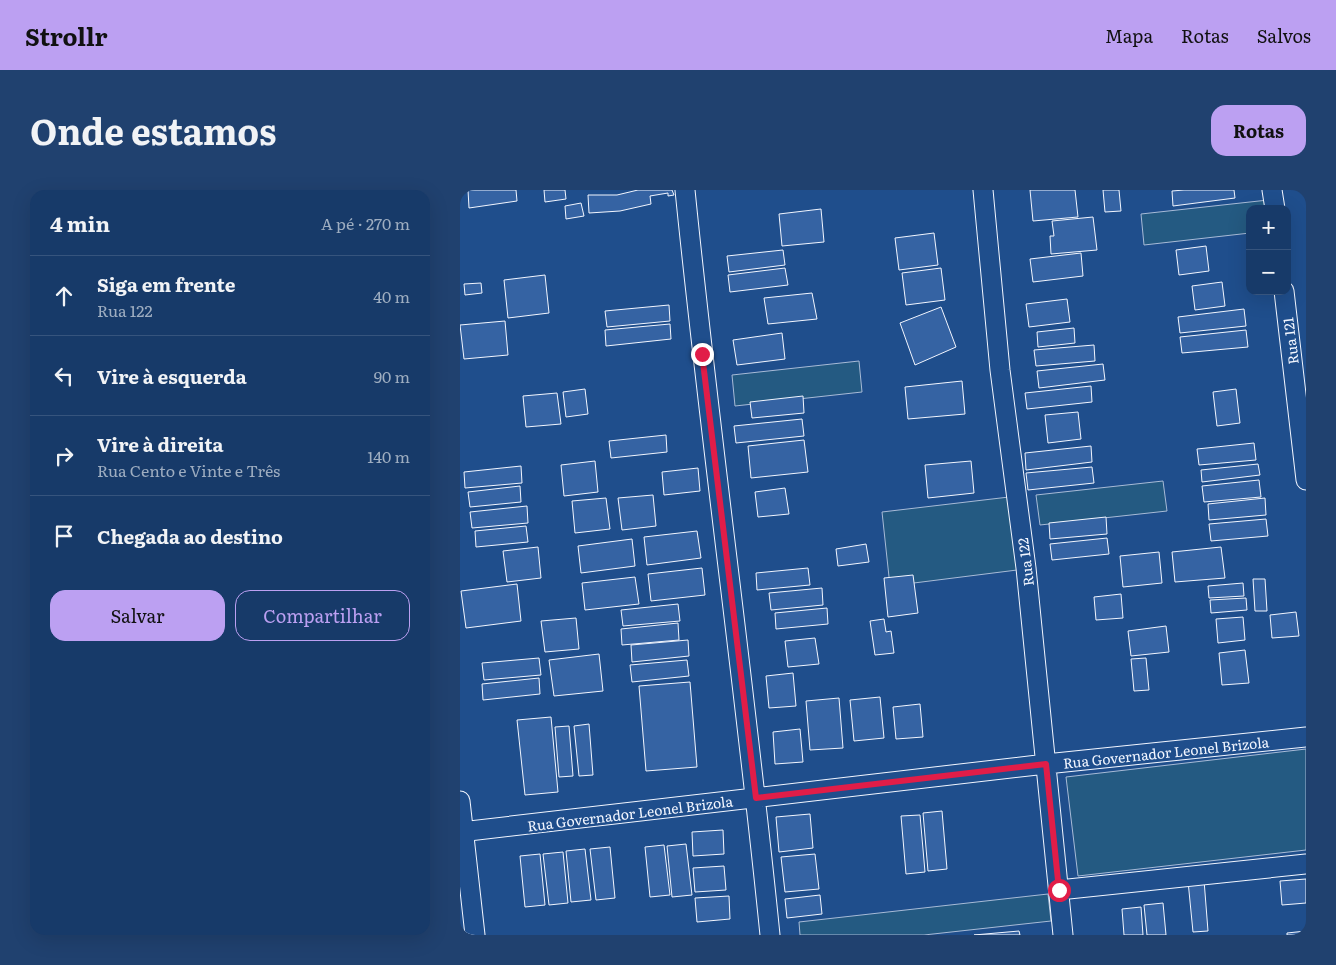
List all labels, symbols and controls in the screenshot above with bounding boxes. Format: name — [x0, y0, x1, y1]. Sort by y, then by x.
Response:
text: Strollr — [25, 18, 108, 53]
text: Mapa — [1105, 22, 1153, 49]
text: Rotas — [1181, 22, 1229, 49]
text: Salvos — [1257, 22, 1311, 49]
text: Onde estamos — [30, 104, 276, 156]
button: Rotas — [1211, 105, 1306, 156]
map controls — [1246, 205, 1291, 295]
button: + — [1246, 205, 1291, 250]
text: 4 min — [50, 207, 110, 238]
text: A pé · 270 m — [321, 211, 410, 235]
button: − — [1246, 250, 1291, 295]
text: Siga em frente — [97, 270, 235, 298]
icon: ahead — [50, 282, 78, 310]
text: 40 m — [373, 284, 410, 308]
text: Rua 122 — [97, 298, 153, 322]
street label: Rua 121 — [1277, 316, 1303, 366]
route end — [691, 343, 714, 366]
icon: left — [50, 362, 78, 390]
text: Vire à esquerda — [97, 362, 247, 390]
text: 90 m — [374, 364, 410, 388]
text: Vire à direita — [97, 430, 224, 458]
icon: right — [50, 442, 78, 470]
text: 140 m — [367, 444, 410, 468]
text: Rua Cento e Vinte e Três — [97, 458, 280, 482]
icon: arrive — [50, 522, 78, 550]
text: Chegada ao destino — [97, 522, 283, 550]
street label: Rua 122 — [1012, 537, 1038, 587]
button: Salvar — [50, 590, 225, 641]
button: Compartilhar — [235, 590, 410, 641]
street label: Rua Governador Leonel Brizola — [1062, 731, 1270, 773]
street label: Rua Governador Leonel Brizola — [526, 790, 734, 836]
route start — [1048, 879, 1071, 902]

